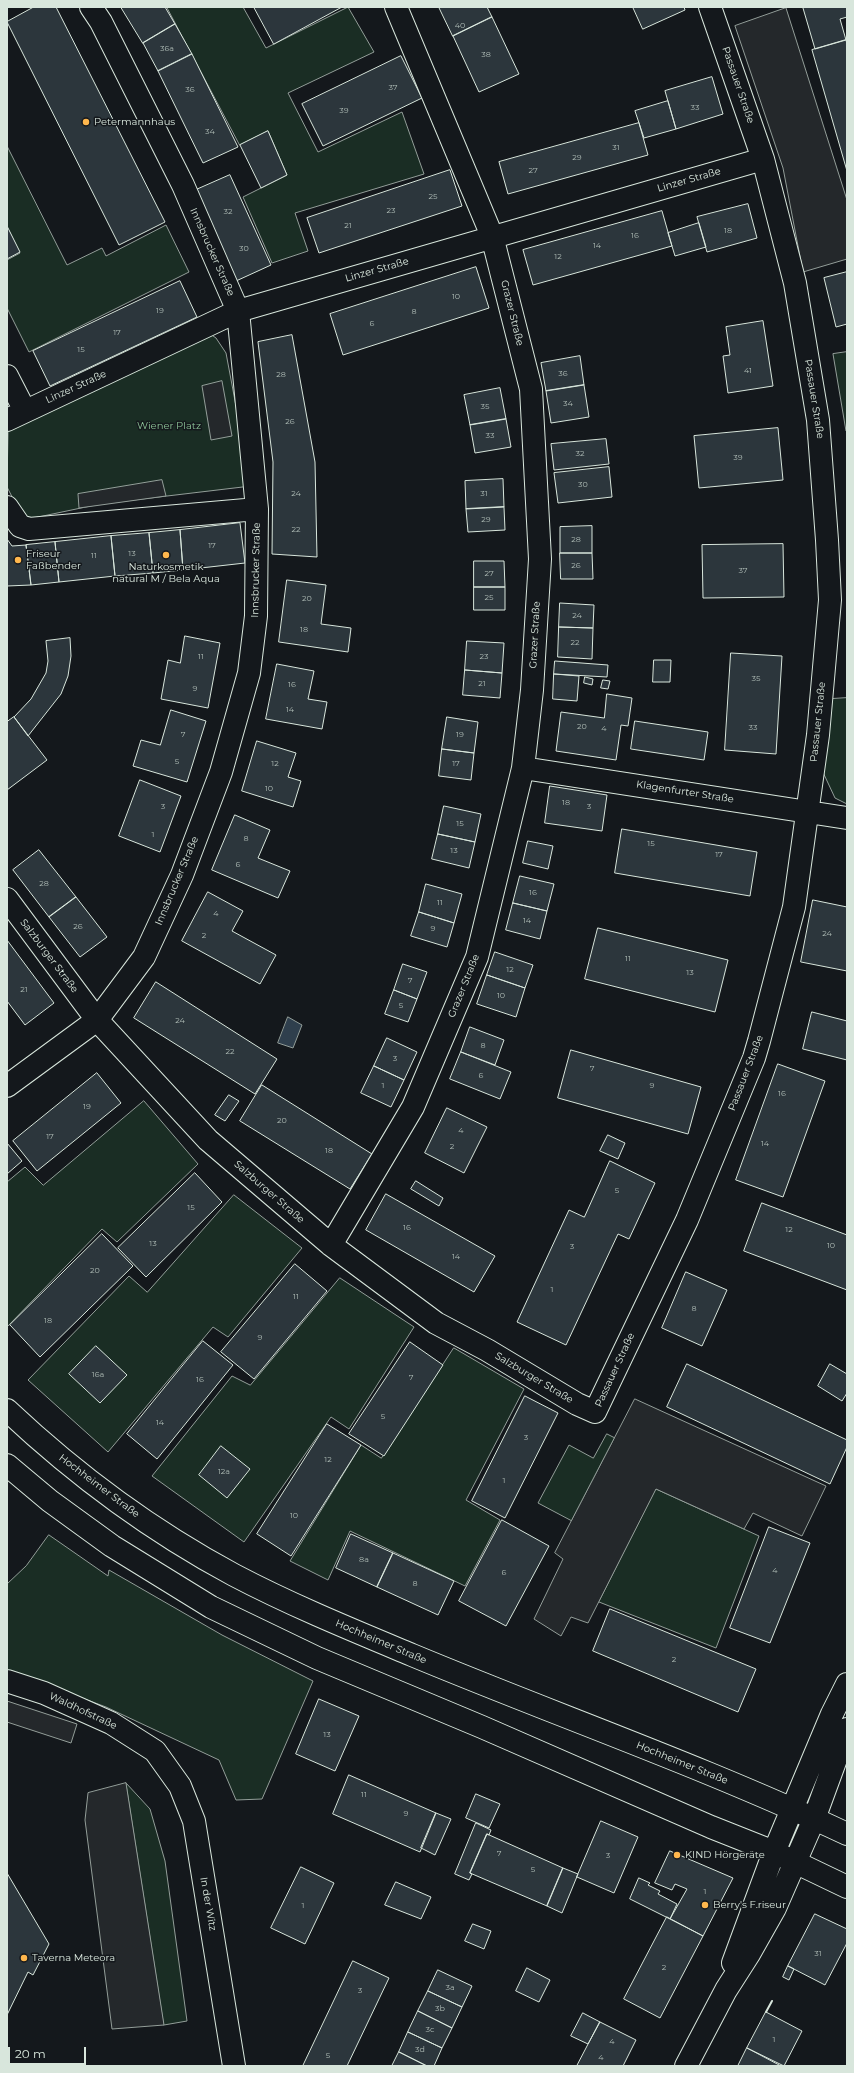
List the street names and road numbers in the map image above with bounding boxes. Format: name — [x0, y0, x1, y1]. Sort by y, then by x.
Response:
street label: Passauer Straße — [719, 45, 757, 125]
street label: Linzer Straße — [656, 165, 722, 195]
street label: Innsbrucker Straße — [187, 206, 237, 298]
street label: Linzer Straße — [344, 255, 410, 285]
street label: Grazer Straße — [498, 279, 526, 347]
street label: Passauer Straße — [802, 358, 826, 440]
street label: Linzer Straße — [44, 368, 108, 406]
street label: Innsbrucker Straße — [249, 522, 263, 618]
street label: Grazer Straße — [527, 601, 543, 669]
street label: Passauer Straße — [808, 681, 828, 763]
street label: Klagenfurter Straße — [635, 778, 735, 806]
street label: Innsbrucker Straße — [153, 835, 201, 927]
street label: Salzburger Straße — [17, 917, 81, 995]
street label: Grazer Straße — [446, 953, 482, 1019]
street label: Passauer Straße — [726, 1033, 766, 1113]
street label: Salzburger Straße — [231, 1158, 307, 1226]
street label: Passauer Straße — [593, 1331, 637, 1409]
street label: Salzburger Straße — [493, 1350, 575, 1406]
street label: Hochheimer Straße — [56, 1452, 142, 1520]
street label: Hochheimer Straße — [334, 1617, 428, 1667]
street label: Waldhofstraße — [47, 1690, 119, 1732]
street label: Hochheimer Straße — [634, 1739, 730, 1787]
street label: In der Witz — [197, 1876, 219, 1932]

